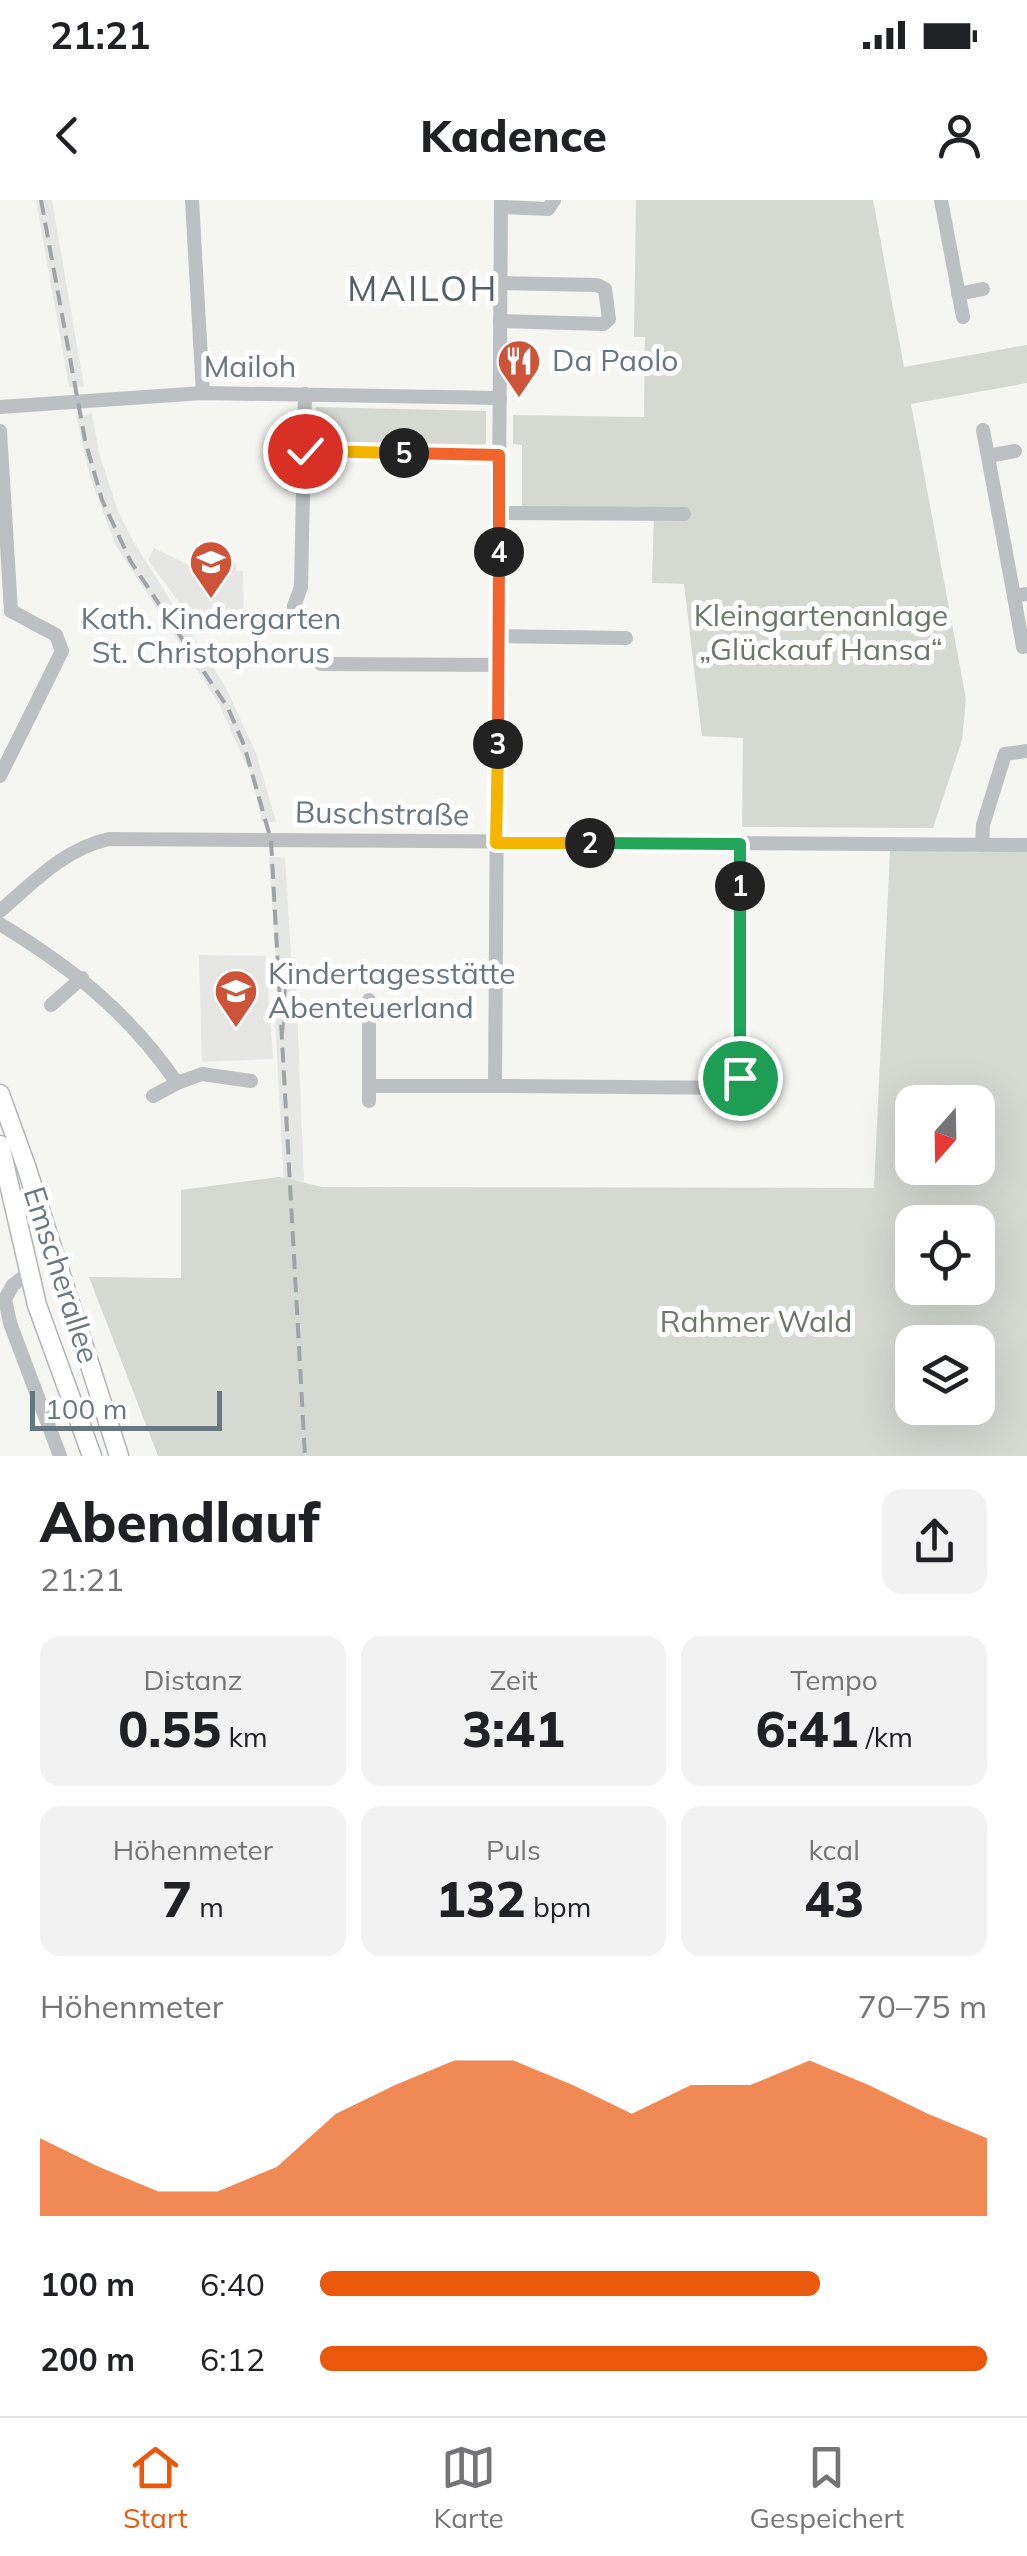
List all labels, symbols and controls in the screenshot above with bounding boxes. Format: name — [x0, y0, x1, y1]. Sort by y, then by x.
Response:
text: 21:21 — [50, 11, 151, 59]
text: Kadence — [420, 107, 607, 163]
icon: back — [40, 108, 95, 163]
icon: person — [932, 108, 987, 163]
district label: MAILOH — [347, 266, 499, 310]
restaurant icon: Da Paolo — [496, 338, 542, 399]
place label: Da Paolo — [552, 341, 678, 379]
street label: Mailoh — [204, 347, 296, 385]
pin — [263, 409, 348, 494]
icon: check — [278, 424, 333, 479]
pin: 5 — [379, 428, 429, 478]
text: 5 — [396, 435, 412, 470]
pin: 4 — [474, 527, 524, 577]
text: 4 — [491, 534, 507, 569]
school or university icon: Kath. Kindergarten St. Christophorus — [188, 539, 234, 600]
park label: Kleingartenanlage „Glückauf Hansa“ — [694, 596, 948, 668]
place label: Kath. Kindergarten St. Christophorus — [81, 599, 341, 671]
pin: 3 — [473, 719, 523, 769]
text: 3 — [490, 726, 506, 761]
street label: Buschstraße — [295, 792, 470, 834]
pin: 2 — [565, 818, 615, 868]
text: 2 — [582, 825, 598, 860]
pin: 1 — [715, 861, 765, 911]
text: 1 — [732, 868, 748, 903]
place label: Kindertagesstätte Abenteuerland — [268, 954, 516, 1026]
school or university icon: Kindertagesstätte Abenteuerland — [213, 968, 259, 1029]
pin — [698, 1036, 783, 1121]
icon: arrive — [713, 1051, 768, 1106]
north arrow — [895, 1085, 995, 1185]
map controls — [895, 1085, 995, 1425]
street label: Emscherallee — [16, 1182, 108, 1368]
button: locate — [895, 1205, 995, 1305]
park label: Rahmer Wald — [660, 1302, 852, 1340]
button: layers — [895, 1325, 995, 1425]
scale bar — [30, 1386, 222, 1430]
text: 100 m — [45, 1391, 127, 1426]
text: Abendlauf — [40, 1487, 320, 1556]
button: share — [882, 1489, 987, 1594]
text: 21:21 — [40, 1559, 124, 1599]
text: Distanz — [143, 1662, 242, 1697]
text: Zeit — [490, 1662, 537, 1697]
text: Tempo — [790, 1662, 878, 1697]
text: 0.55 — [118, 1697, 221, 1760]
text: 3:41 — [462, 1697, 565, 1760]
text: 6:41 — [756, 1697, 859, 1760]
text: km — [221, 1719, 267, 1754]
text: /km — [859, 1719, 913, 1754]
text: Höhenmeter — [113, 1832, 273, 1867]
text: Puls — [486, 1832, 541, 1867]
text: kcal — [809, 1832, 860, 1867]
text: 7 — [162, 1867, 192, 1930]
text: 132 — [436, 1867, 526, 1930]
text: 43 — [804, 1867, 864, 1930]
text: m — [192, 1889, 224, 1924]
text: bpm — [526, 1889, 591, 1924]
text: Höhenmeter — [40, 1986, 223, 2026]
text: 70–75 m — [858, 1986, 987, 2026]
text: 100 m — [40, 2264, 135, 2304]
text: 6:40 — [200, 2264, 265, 2304]
text: 200 m — [40, 2339, 135, 2379]
text: 6:12 — [200, 2339, 265, 2379]
tab: Start — [123, 2440, 188, 2535]
tab: Karte — [433, 2440, 504, 2535]
tab: Gespeichert — [750, 2440, 904, 2535]

